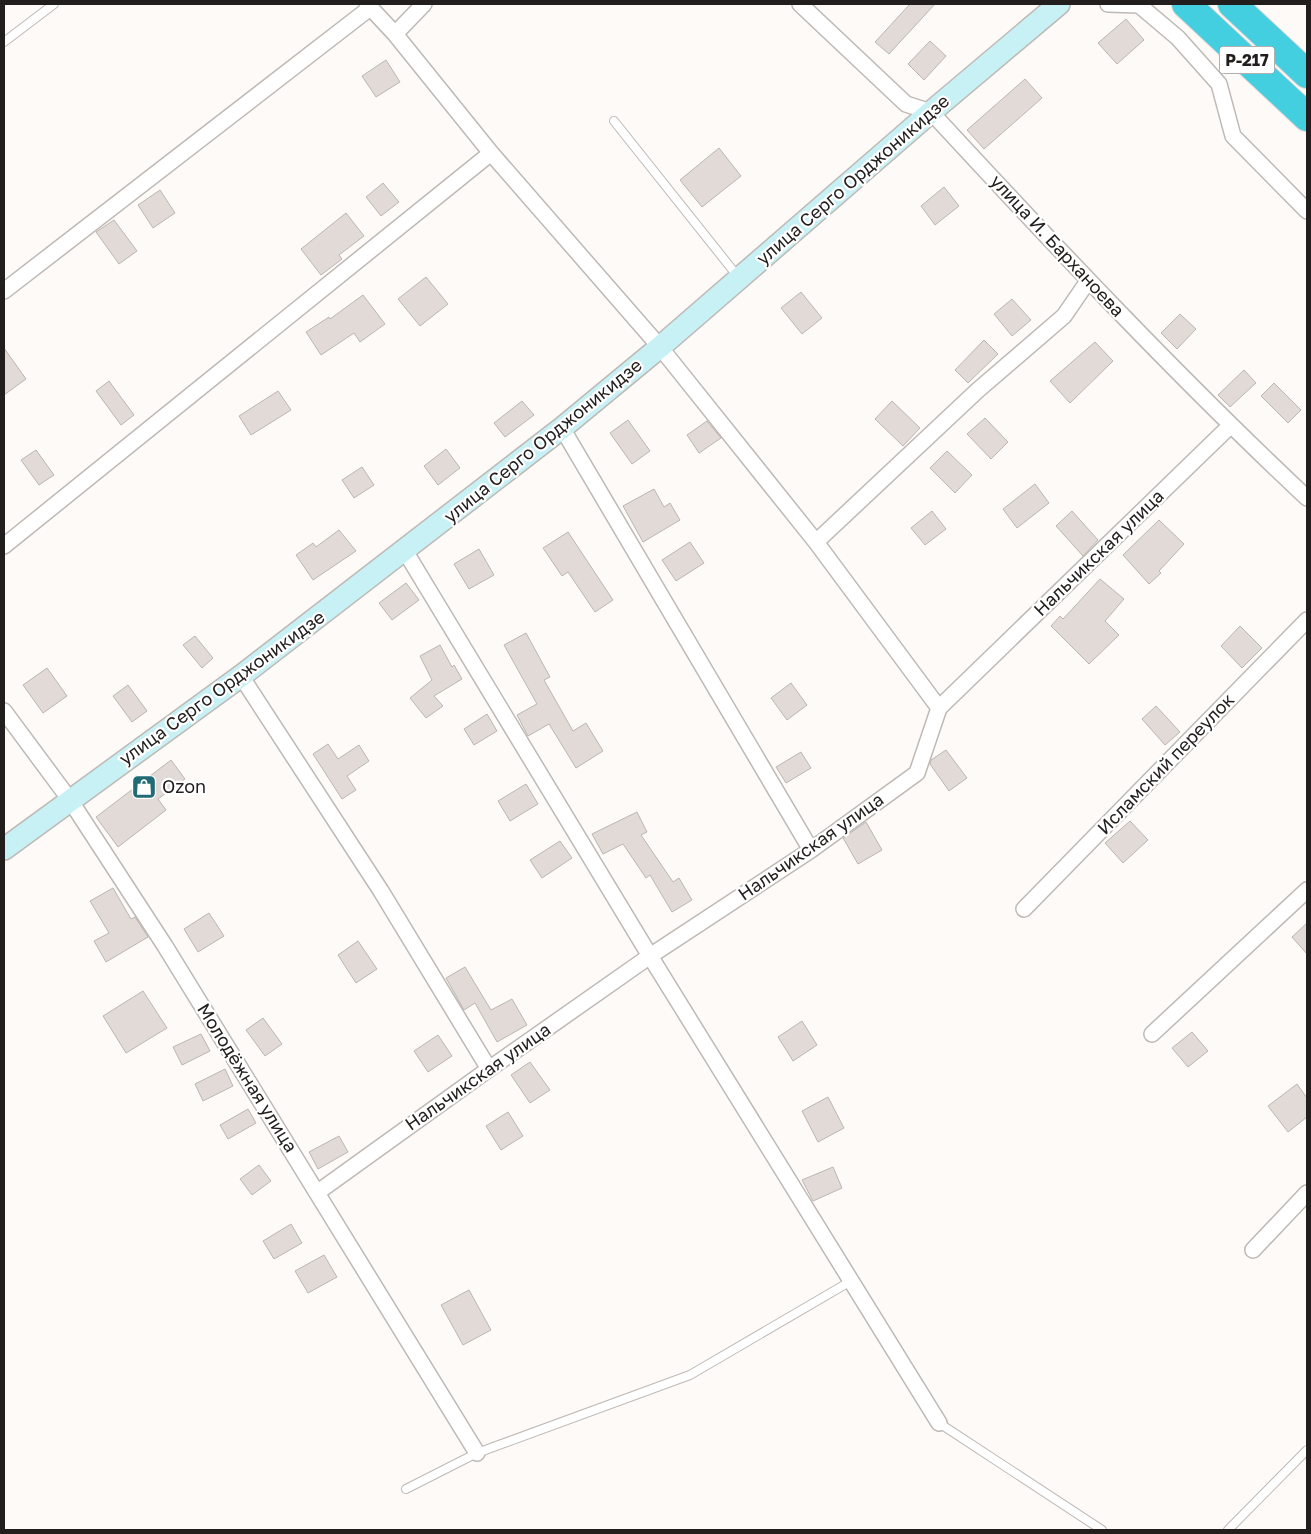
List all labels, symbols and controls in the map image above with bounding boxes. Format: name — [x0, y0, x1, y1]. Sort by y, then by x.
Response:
road number: Р-217 — [1220, 46, 1274, 74]
street label: улица Серго Орджоникидзе — [751, 89, 953, 269]
street label: улица И. Барханоева — [986, 170, 1129, 321]
street label: улица Серго Орджоникидзе — [439, 353, 646, 527]
street label: Нальчикская улица — [1029, 484, 1168, 620]
street label: улица Серго Орджоникидзе — [114, 605, 328, 769]
street label: Исламский переулок — [1092, 688, 1238, 838]
shop icon: Ozon — [131, 774, 157, 800]
place label: Ozon — [162, 775, 206, 797]
street label: Нальчикская улица — [733, 788, 887, 905]
street label: Молодёжная улица — [193, 999, 303, 1156]
street label: Нальчикская улица — [400, 1018, 554, 1135]

